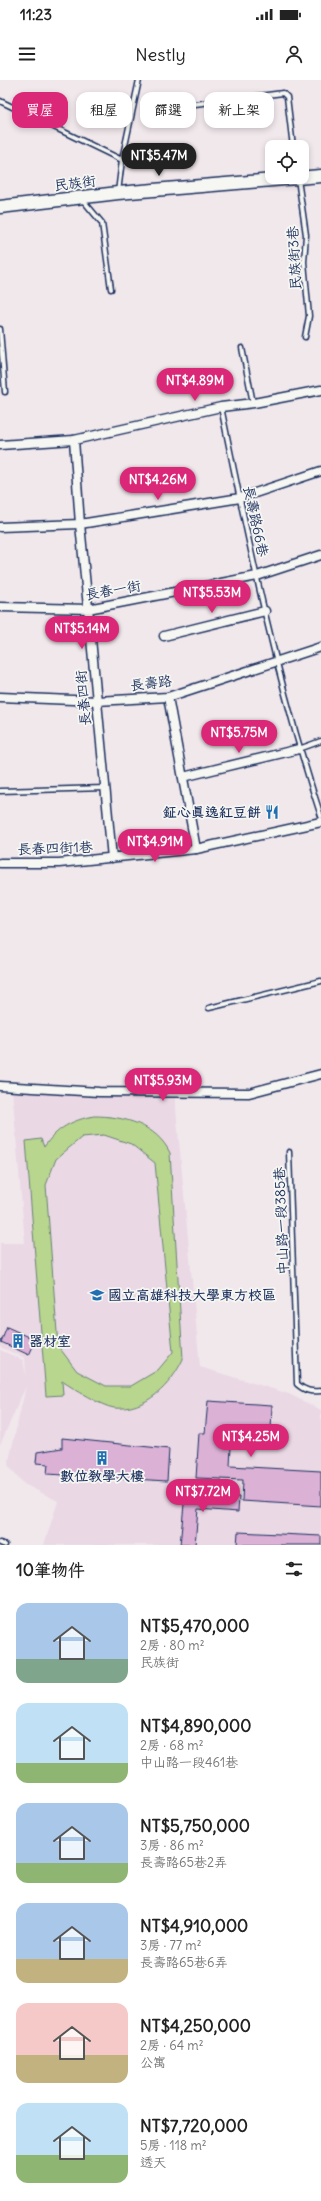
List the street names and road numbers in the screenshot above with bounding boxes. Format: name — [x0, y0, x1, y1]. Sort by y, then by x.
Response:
street label: 民族街 — [53, 172, 97, 194]
street label: 民族街3巷 — [283, 225, 305, 290]
street label: 長壽路66巷 — [240, 484, 273, 559]
street label: 長春一街 — [84, 576, 142, 604]
street label: 長春四街 — [72, 669, 94, 727]
street label: 長壽路 — [129, 672, 173, 694]
street label: 長春四街1巷 — [17, 838, 94, 858]
street label: 中山路一段385巷 — [270, 1166, 292, 1275]

